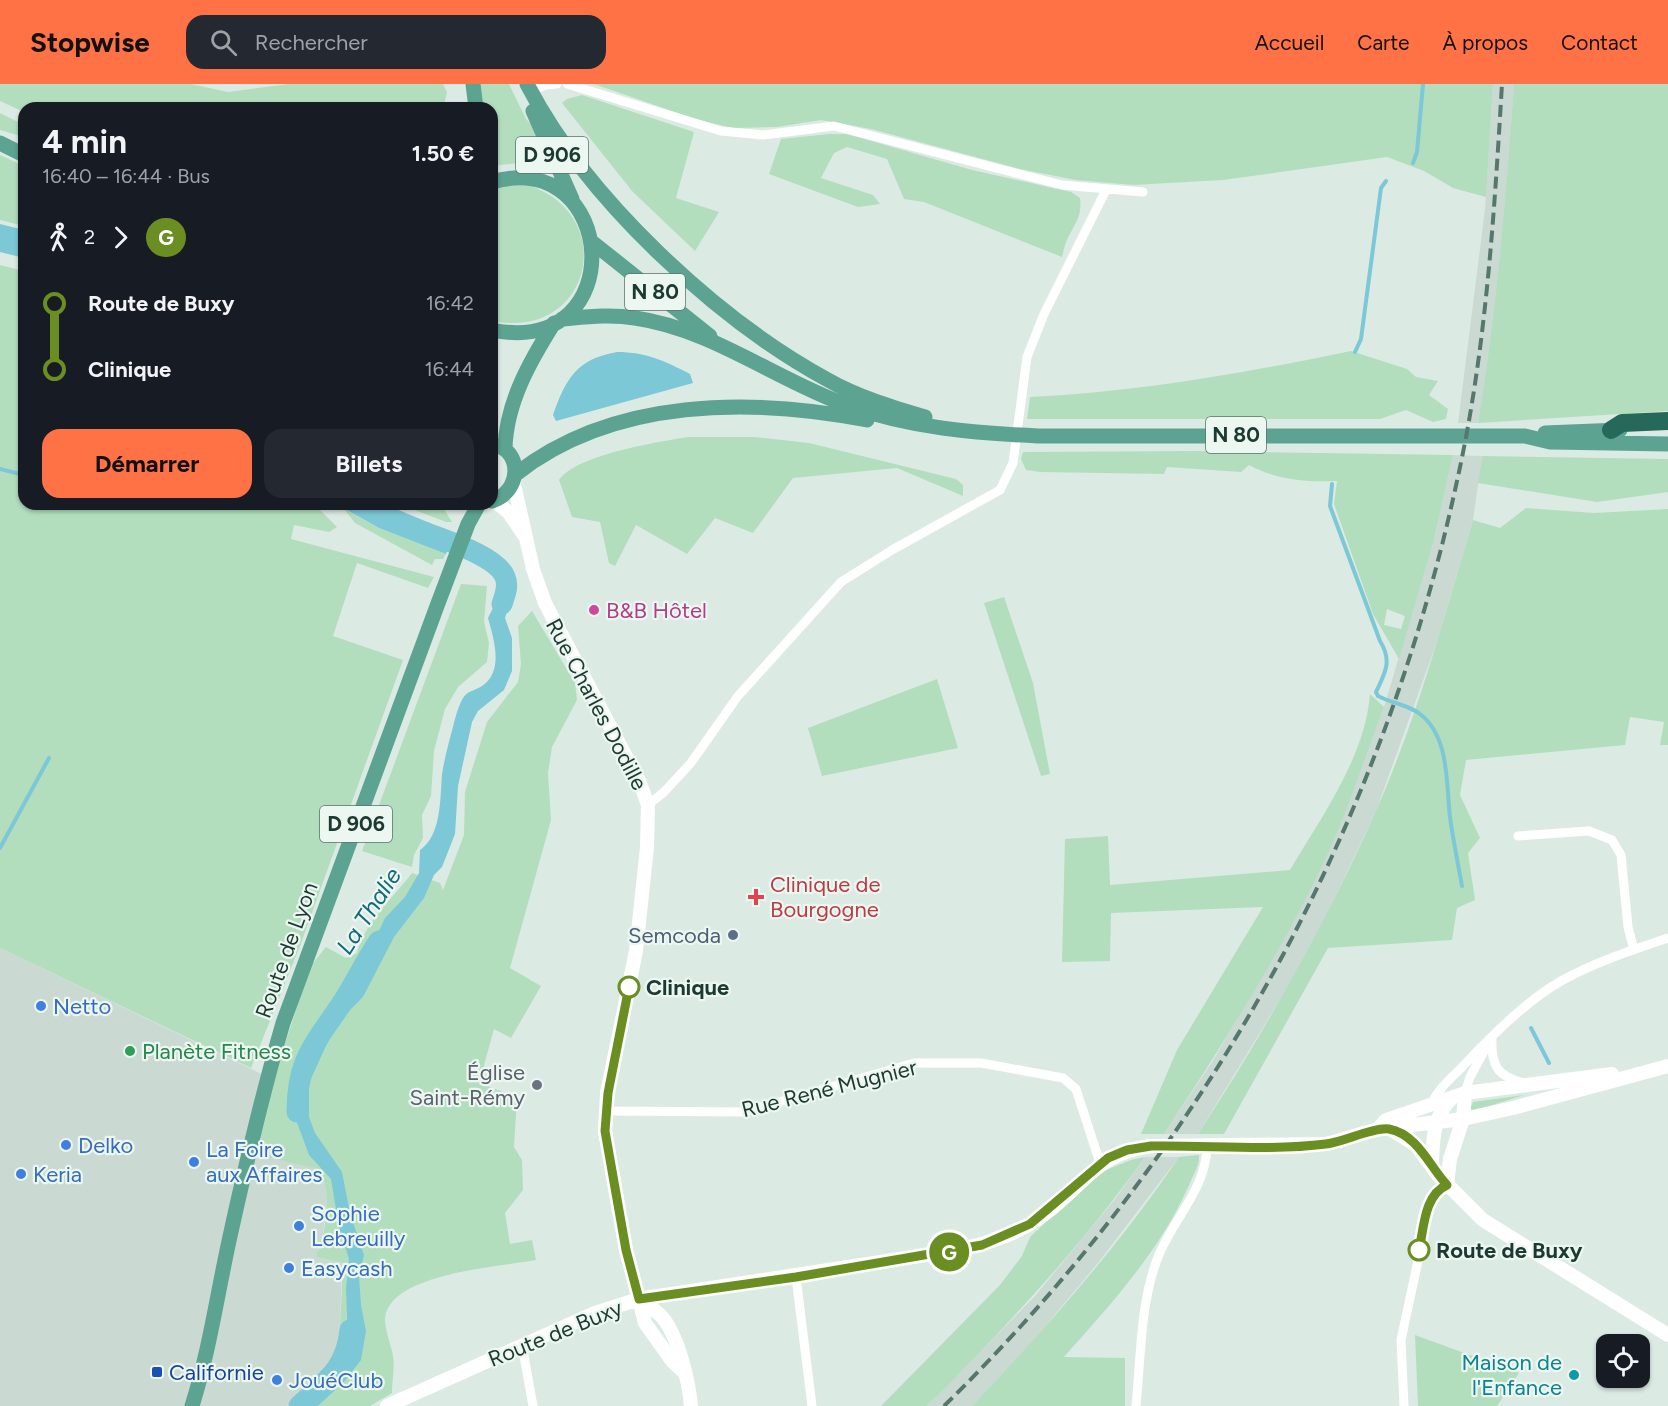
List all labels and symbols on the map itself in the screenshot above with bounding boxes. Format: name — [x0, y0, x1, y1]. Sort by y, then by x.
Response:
road number: D 906 — [516, 137, 588, 173]
road number: N 80 — [625, 274, 685, 310]
road number: N 80 — [1206, 417, 1266, 453]
place label: B&B Hôtel — [606, 597, 707, 624]
marker: B&B Hôtel — [587, 603, 601, 617]
street label: Rue Charles Dodille — [540, 614, 653, 795]
road number: D 906 — [320, 806, 392, 842]
water label: La Thalie — [330, 862, 407, 959]
place label: Clinique de Bourgogne — [770, 871, 881, 923]
street label: Route de Lyon — [249, 879, 324, 1022]
marker: Clinique de Bourgogne — [747, 888, 765, 906]
place label: Semcoda — [628, 922, 721, 949]
marker: Semcoda — [726, 928, 740, 942]
place label: Clinique — [646, 974, 729, 1001]
marker: Clinique — [618, 976, 640, 998]
place label: Netto — [53, 993, 111, 1020]
marker: Netto — [34, 999, 48, 1013]
place label: Planète Fitness — [142, 1038, 291, 1065]
marker: Planète Fitness — [123, 1044, 137, 1058]
street label: Rue René Mugnier — [739, 1054, 920, 1123]
place label: Église Saint-Rémy — [409, 1059, 525, 1111]
marker: Église Saint-Rémy — [530, 1078, 544, 1092]
place label: Delko — [78, 1132, 133, 1159]
place label: La Foire aux Affaires — [206, 1136, 322, 1188]
marker: Delko — [59, 1138, 73, 1152]
marker: La Foire aux Affaires — [187, 1155, 201, 1169]
place label: Keria — [33, 1161, 82, 1188]
marker: Keria — [14, 1167, 28, 1181]
place label: Sophie Lebreuilly — [311, 1200, 406, 1252]
marker: Sophie Lebreuilly — [292, 1219, 306, 1233]
line badge: G — [930, 1232, 968, 1272]
place label: Route de Buxy — [1436, 1237, 1583, 1264]
marker: Route de Buxy — [1408, 1239, 1430, 1261]
place label: Easycash — [301, 1255, 392, 1282]
marker: Easycash — [282, 1261, 296, 1275]
street label: Route de Buxy — [484, 1294, 627, 1373]
place label: Maison de l'Enfance — [1461, 1349, 1562, 1401]
place label: Californie — [169, 1359, 264, 1386]
marker: Californie — [150, 1365, 164, 1379]
place label: JouéClub — [289, 1367, 383, 1394]
marker: Maison de l'Enfance — [1567, 1368, 1581, 1382]
marker: JouéClub — [270, 1373, 284, 1387]

